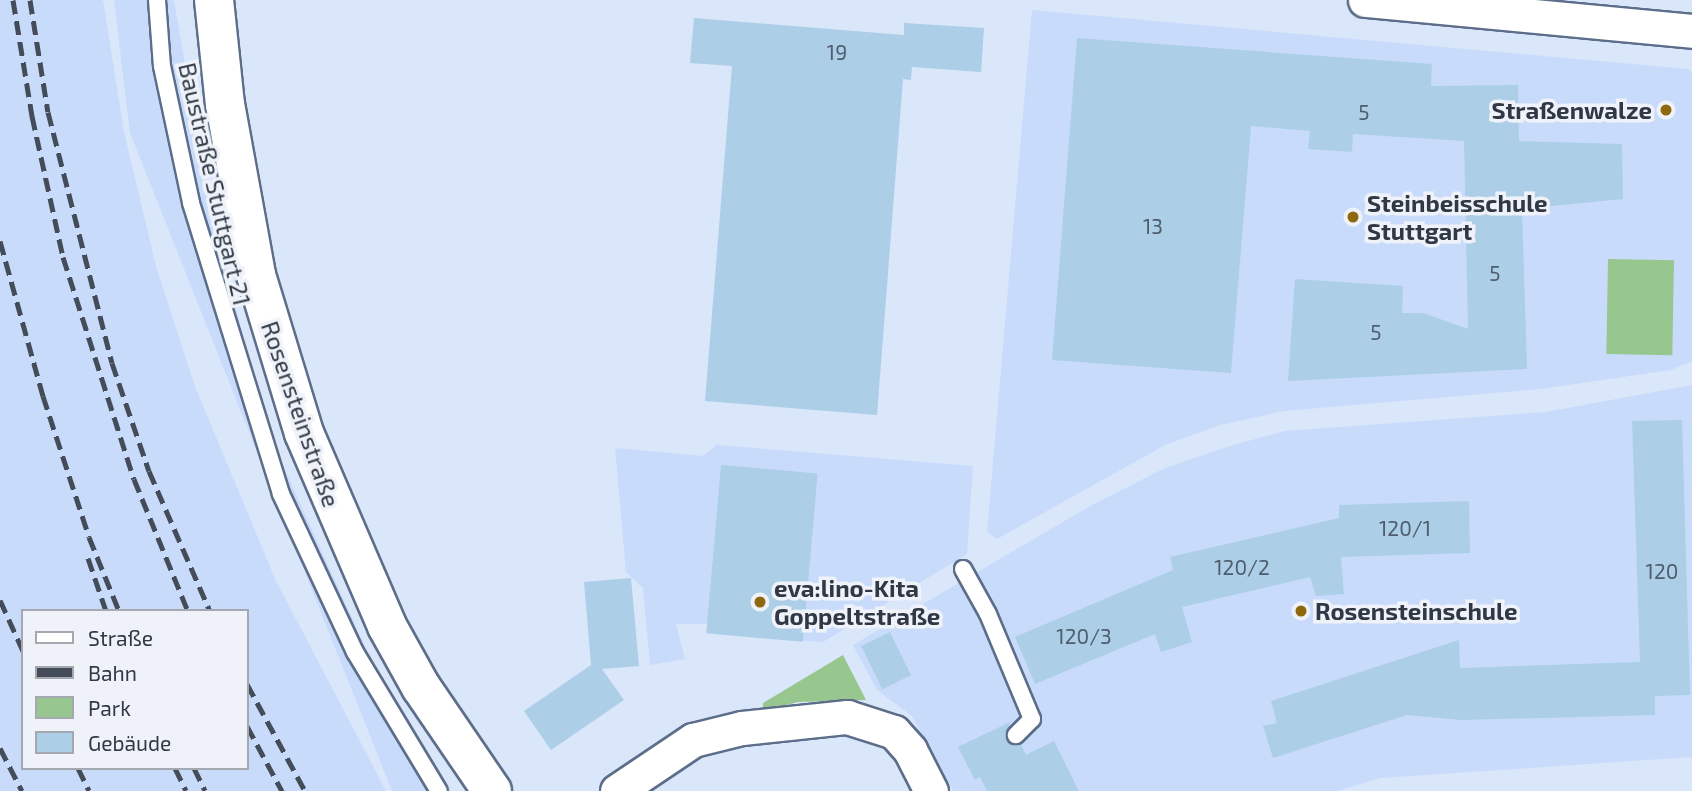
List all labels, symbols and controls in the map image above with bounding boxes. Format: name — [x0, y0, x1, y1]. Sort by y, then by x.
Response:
house number: 19 — [827, 39, 847, 65]
street label: Baustraße Stuttgart 21 — [173, 60, 257, 308]
place label: Straßenwalze — [1491, 96, 1652, 124]
house number: 5 — [1358, 99, 1370, 125]
marker: Straßenwalze — [1658, 102, 1674, 118]
place label: Steinbeisschule Stuttgart — [1367, 189, 1548, 245]
marker: Steinbeisschule Stuttgart — [1345, 209, 1361, 225]
house number: 13 — [1143, 213, 1163, 239]
house number: 5 — [1489, 260, 1501, 286]
street label: Rosensteinstraße — [256, 317, 346, 511]
house number: 5 — [1370, 319, 1382, 345]
house number: 120/1 — [1379, 515, 1431, 541]
house number: 120/2 — [1214, 554, 1270, 580]
house number: 120 — [1646, 558, 1678, 584]
place label: eva:lino-Kita Goppeltstraße — [774, 574, 940, 630]
marker: eva:lino-Kita Goppeltstraße — [752, 594, 768, 610]
place label: Rosensteinschule — [1315, 597, 1517, 625]
marker: Rosensteinschule — [1293, 603, 1309, 619]
legend — [21, 609, 248, 770]
house number: 120/3 — [1056, 623, 1112, 649]
text: Straße — [88, 625, 153, 650]
text: Bahn — [88, 660, 137, 685]
text: Park — [88, 695, 131, 720]
text: Gebäude — [88, 730, 171, 755]

